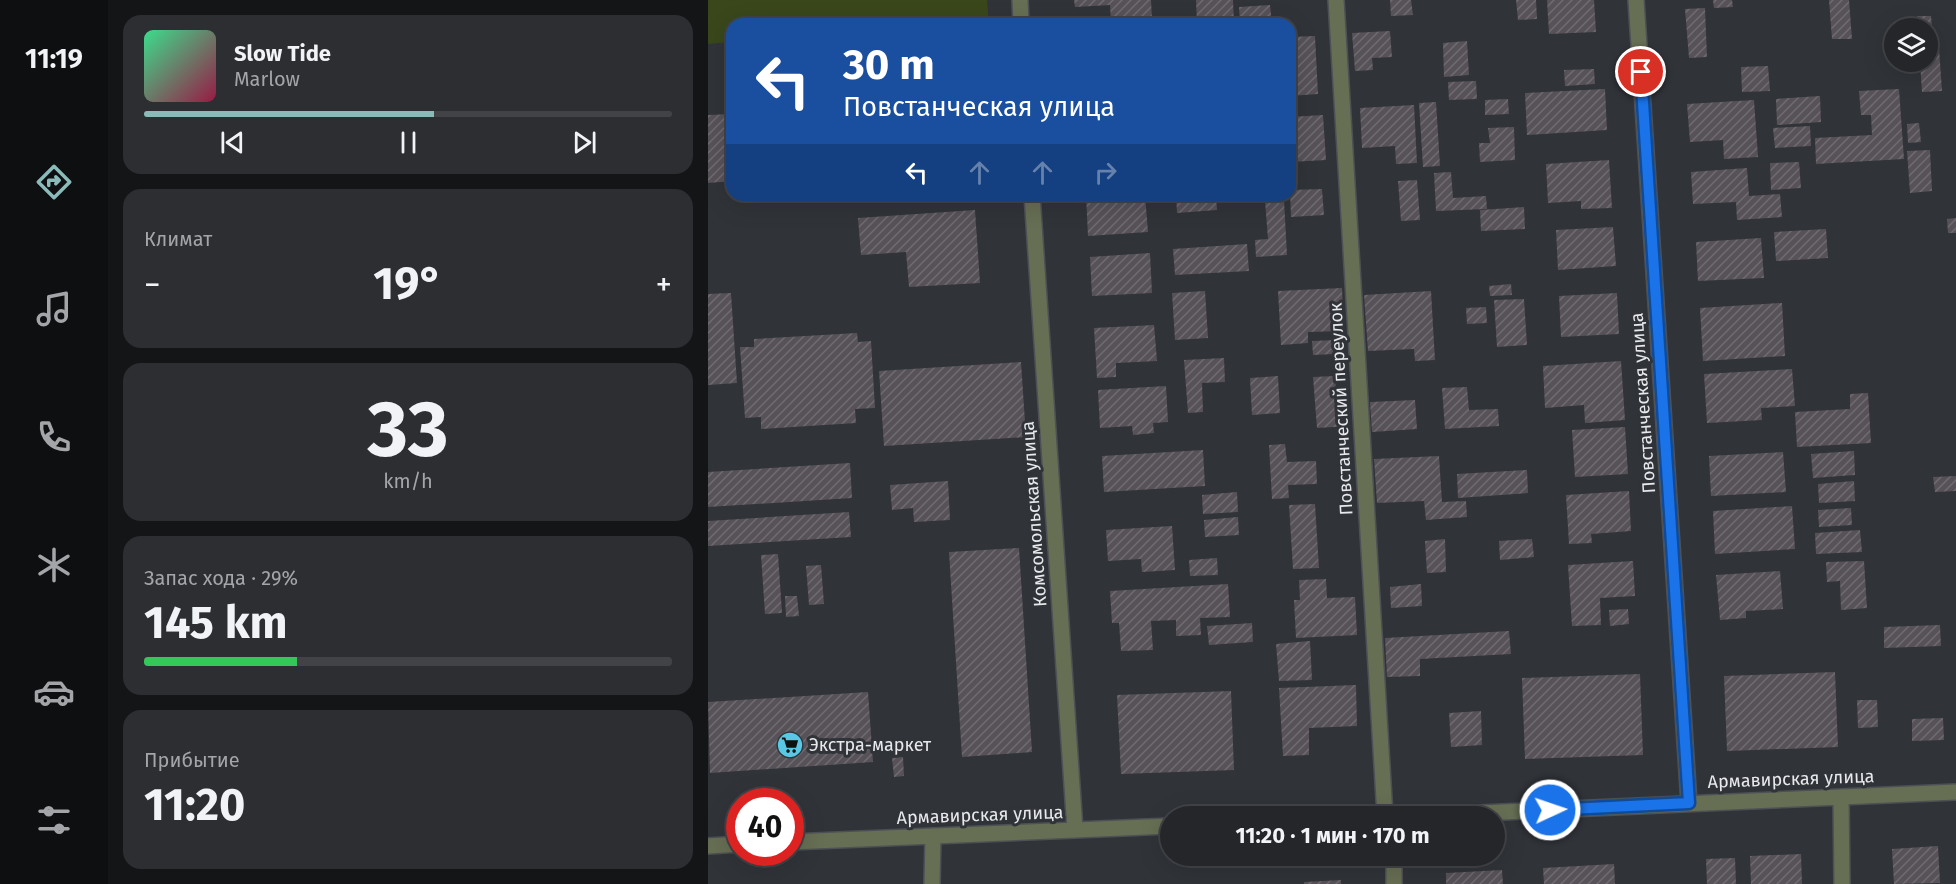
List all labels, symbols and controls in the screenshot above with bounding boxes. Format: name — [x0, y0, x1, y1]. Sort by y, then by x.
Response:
map controls — [1884, 18, 1938, 72]
button: layers — [1884, 18, 1938, 72]
text: Slow Tide — [234, 40, 331, 67]
text: 30 m — [843, 40, 935, 90]
icon: left — [744, 42, 822, 120]
text: 11:19 — [25, 43, 83, 75]
pin — [1615, 46, 1666, 97]
icon: arrive — [1624, 55, 1657, 88]
text: Marlow — [234, 67, 300, 91]
text: Повстанческая улица — [843, 91, 1115, 123]
icon: previous — [216, 126, 249, 159]
icon: pause — [392, 126, 425, 159]
icon: next — [568, 126, 601, 159]
icon: left — [900, 156, 933, 189]
icon: ahead — [963, 156, 996, 189]
icon: ahead — [1026, 156, 1059, 189]
icon: right — [1089, 156, 1122, 189]
icon: directions — [33, 161, 75, 203]
text: Климат — [144, 227, 212, 251]
text: 19° — [373, 257, 443, 311]
text: − — [144, 265, 161, 305]
text: + — [656, 265, 672, 305]
icon: music — [33, 288, 75, 330]
street label: Повстанческий переулок — [1324, 301, 1358, 516]
street label: Повстанческая улица — [1626, 312, 1660, 494]
text: 33 — [367, 383, 449, 477]
icon: phone — [33, 416, 75, 458]
street label: Комсомольская улица — [1017, 420, 1051, 608]
text: km/h — [383, 469, 433, 493]
icon: climate — [33, 544, 75, 586]
text: Запас хода · 29% — [144, 566, 298, 590]
text: 145 km — [144, 596, 288, 650]
icon: car — [33, 671, 75, 713]
supermarket icon: Экстра-маркет — [775, 730, 805, 760]
place label: Экстра-маркет — [809, 734, 932, 756]
text: Прибытие — [144, 748, 240, 772]
street label: Армавирская улица — [1707, 765, 1875, 793]
text: 11:20 — [144, 778, 245, 832]
position arrow — [1518, 778, 1582, 842]
speed limit sign: 40 — [726, 788, 804, 866]
icon: filters — [33, 799, 75, 841]
street label: Армавирская улица — [896, 801, 1064, 829]
text: 11:20 · 1 мин · 170 m — [1236, 822, 1430, 849]

